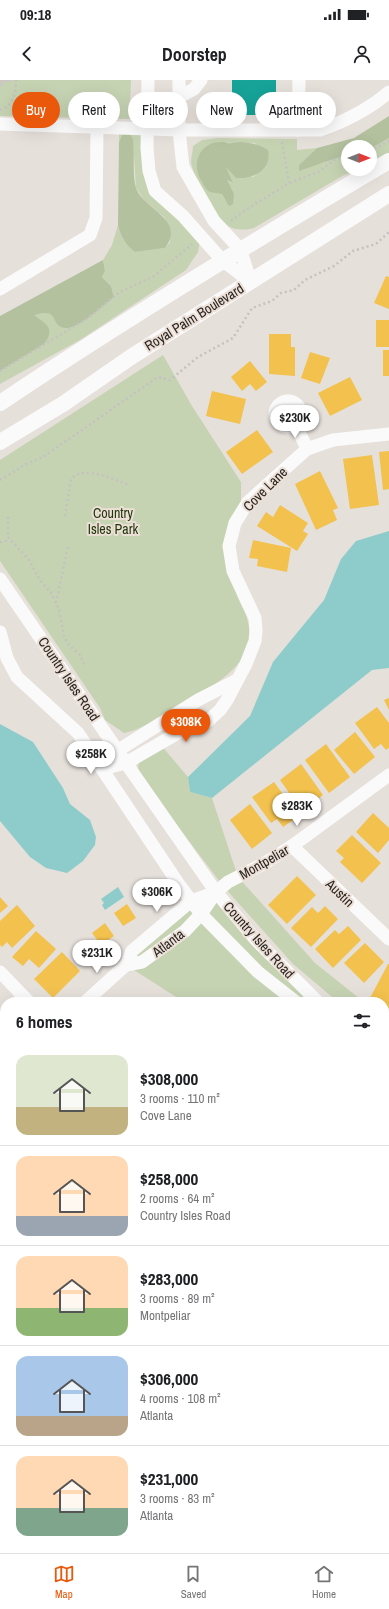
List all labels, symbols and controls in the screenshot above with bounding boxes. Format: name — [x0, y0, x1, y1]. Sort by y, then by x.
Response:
text: 09:18 — [20, 4, 51, 25]
text: Doorstep — [162, 42, 227, 67]
icon: back — [16, 43, 38, 65]
icon: person — [351, 43, 373, 65]
chip: Buy — [12, 92, 60, 128]
chip: Rent — [68, 92, 120, 128]
chip: Filters — [128, 92, 188, 128]
chip: New — [196, 92, 247, 128]
chip: Apartment — [255, 92, 336, 128]
north arrow — [341, 140, 377, 176]
map controls — [341, 140, 377, 176]
street label: Royal Palm Boulevard — [141, 279, 247, 355]
pin: $230K — [267, 405, 323, 439]
text: $230K — [279, 409, 311, 426]
street label: Cove Lane — [239, 463, 291, 515]
park label: Country Isles Park — [88, 504, 138, 538]
street label: Country Isles Road — [34, 633, 104, 725]
pin: $308K — [158, 709, 214, 743]
text: $308K — [170, 713, 202, 730]
pin: $258K — [63, 741, 119, 775]
text: $258K — [75, 745, 107, 762]
pin: $283K — [269, 793, 325, 827]
text: $283K — [281, 797, 313, 814]
street label: Montpeliar — [236, 841, 292, 883]
street label: Austin — [321, 875, 358, 911]
pin: $306K — [129, 879, 185, 913]
text: $306K — [141, 883, 173, 900]
street label: Country Isles Road — [220, 898, 298, 982]
street label: Atlanta — [148, 925, 188, 962]
pin: $231K — [69, 940, 125, 974]
text: $231K — [81, 944, 113, 961]
text: 6 homes — [16, 1010, 73, 1033]
icon: filters — [351, 1010, 373, 1032]
text: $308,000 — [140, 1067, 198, 1090]
icon: home — [48, 1071, 96, 1119]
text: 3 rooms · 110 m² — [140, 1090, 220, 1107]
text: Cove Lane — [140, 1107, 192, 1124]
text: $258,000 — [140, 1167, 198, 1190]
icon: home — [48, 1172, 96, 1220]
text: 2 rooms · 64 m² — [140, 1190, 215, 1207]
text: Country Isles Road — [140, 1207, 231, 1224]
text: $283,000 — [140, 1267, 198, 1290]
icon: home — [48, 1272, 96, 1320]
text: 3 rooms · 89 m² — [140, 1290, 215, 1307]
text: Montpeliar — [140, 1307, 190, 1324]
text: $306,000 — [140, 1367, 198, 1390]
icon: home — [48, 1372, 96, 1420]
text: 4 rooms · 108 m² — [140, 1390, 221, 1407]
text: Atlanta — [140, 1407, 173, 1424]
text: $231,000 — [140, 1467, 198, 1490]
icon: home — [48, 1472, 96, 1520]
text: 3 rooms · 83 m² — [140, 1490, 215, 1507]
text: Atlanta — [140, 1507, 173, 1524]
tab: Map — [53, 1563, 75, 1601]
tab: Saved — [181, 1563, 206, 1601]
tab: Home — [312, 1563, 336, 1601]

